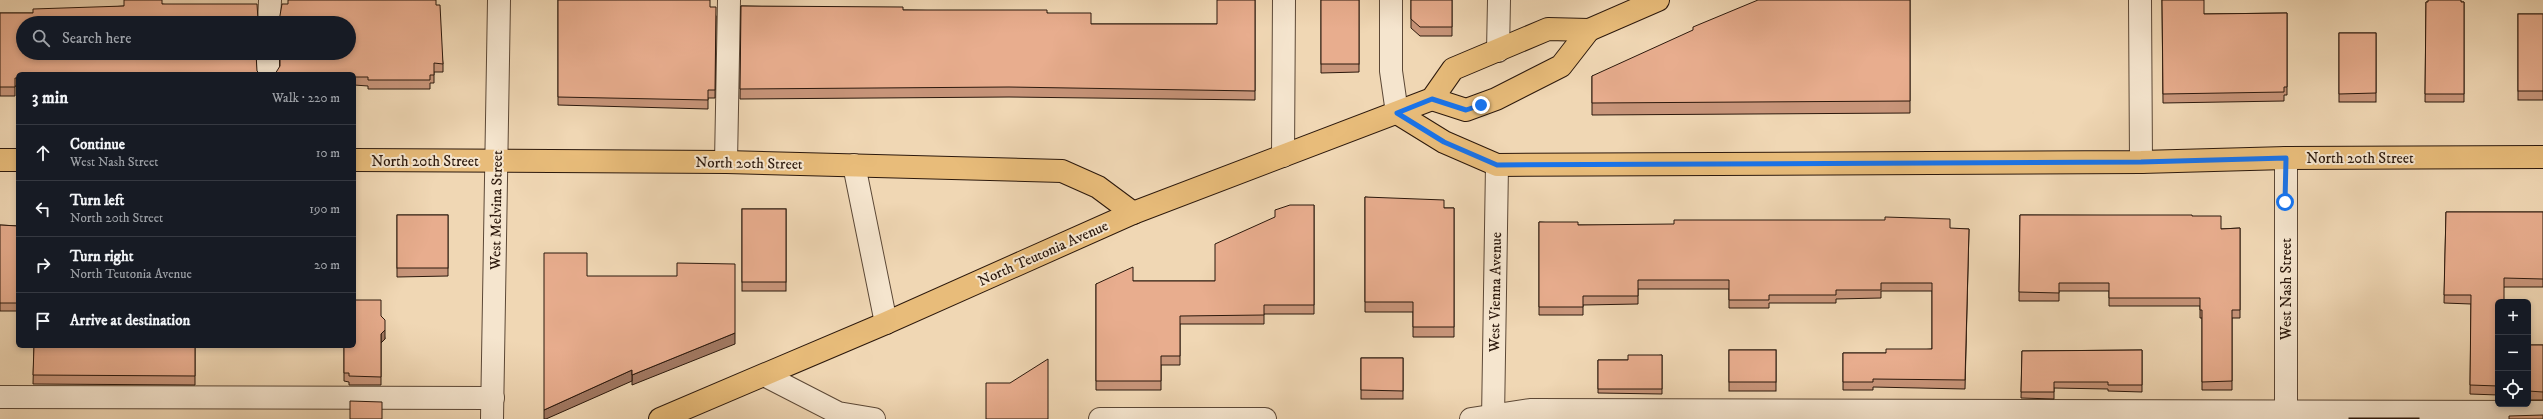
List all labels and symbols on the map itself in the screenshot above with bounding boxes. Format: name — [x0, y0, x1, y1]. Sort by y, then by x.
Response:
route end — [1472, 96, 1490, 114]
street label: North 20th Street — [2306, 149, 2414, 168]
street label: West Melvina Street — [486, 150, 507, 271]
street label: North 20th Street — [371, 152, 479, 171]
street label: North 20th Street — [695, 153, 803, 174]
route start — [2276, 193, 2294, 211]
street label: North Teutonia Avenue — [975, 216, 1111, 291]
street label: West Vienna Avenue — [1485, 232, 1506, 353]
street label: West Nash Street — [2277, 238, 2296, 341]

